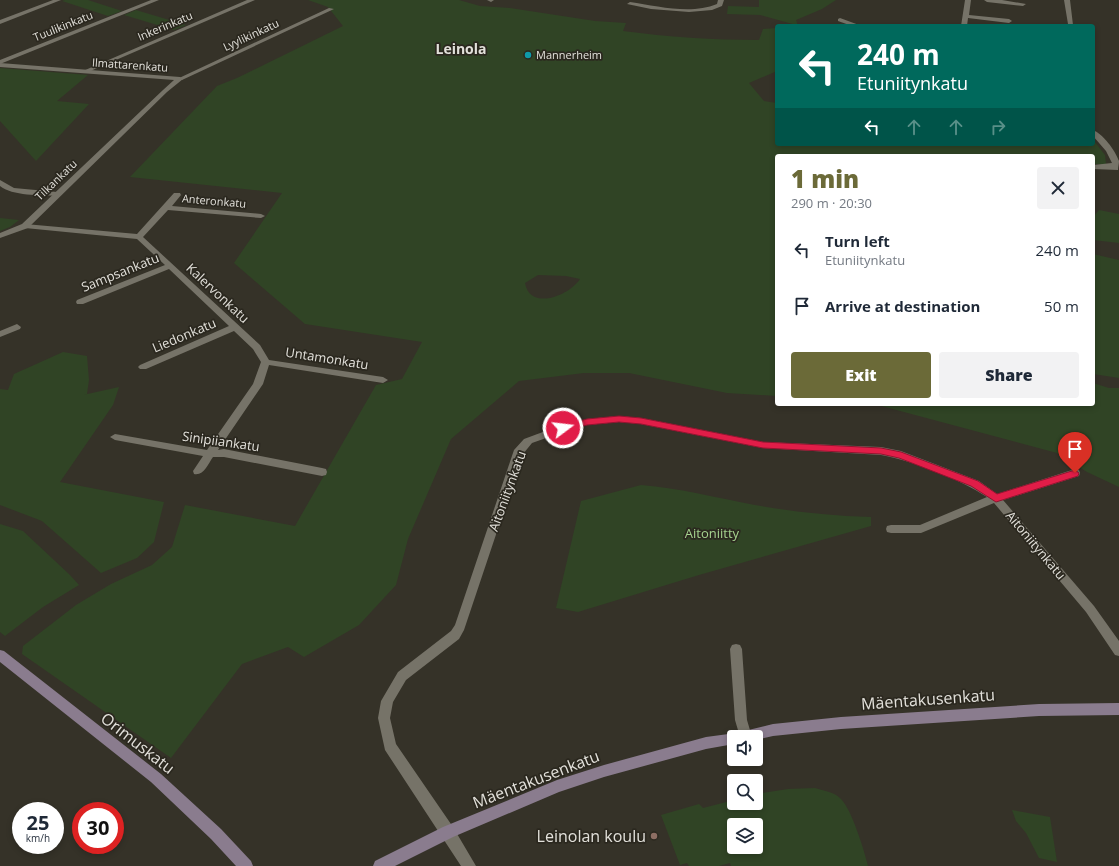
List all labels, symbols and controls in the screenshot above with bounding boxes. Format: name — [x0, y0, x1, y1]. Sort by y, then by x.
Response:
street label: Tuulikinkatu — [31, 7, 95, 44]
street label: Inkerinkatu — [135, 7, 195, 44]
street label: Lyylikinkatu — [220, 15, 281, 54]
text: 240 m — [857, 35, 940, 73]
district label: Leinola — [435, 39, 487, 58]
icon: left — [791, 40, 843, 92]
place label: Mannerheim — [536, 47, 602, 62]
marker: Mannerheim — [523, 50, 533, 60]
street label: Ilmattarenkatu — [92, 54, 169, 75]
text: Etuniitynkatu — [857, 71, 968, 95]
icon: left — [861, 116, 883, 138]
icon: ahead — [903, 116, 925, 138]
icon: ahead — [945, 116, 967, 138]
icon: right — [987, 116, 1009, 138]
street label: Tilkankatu — [31, 156, 80, 203]
text: 1 min — [791, 162, 859, 195]
button: close — [1037, 167, 1079, 209]
street label: Anteronkatu — [181, 190, 247, 211]
text: 290 m · 20:30 — [791, 194, 872, 212]
text: Turn left — [825, 231, 890, 251]
icon: left — [791, 239, 813, 261]
text: 240 m — [1035, 240, 1079, 260]
street label: Sampsankatu — [78, 248, 162, 296]
text: Etuniitynkatu — [825, 251, 905, 269]
street label: Kalervonkatu — [183, 259, 253, 327]
icon: arrive — [791, 295, 813, 317]
text: Arrive at destination — [825, 296, 980, 316]
text: 50 m — [1044, 296, 1079, 316]
street label: Liedonkatu — [149, 313, 219, 357]
street label: Untamonkatu — [284, 343, 370, 373]
button: Exit — [791, 352, 931, 398]
button: Share — [939, 352, 1079, 398]
position arrow — [542, 407, 584, 449]
street label: Sinipiiankatu — [181, 427, 261, 455]
pin — [1058, 432, 1092, 473]
icon: arrive — [1064, 438, 1086, 460]
street label: Aitoniitynkatu — [484, 448, 530, 534]
street label: Aitoniitynkatu — [1002, 507, 1070, 583]
park label: Aitoniitty — [685, 524, 740, 542]
street label: Mäentakusenkatu — [860, 683, 996, 715]
street label: Orimuskatu — [97, 707, 179, 779]
map controls — [727, 730, 763, 854]
button: sound — [727, 730, 763, 766]
street label: Mäentakusenkatu — [469, 745, 603, 813]
button: search — [727, 774, 763, 810]
speed limit sign: 30 — [72, 802, 124, 854]
text: 25 — [27, 809, 49, 836]
button: layers — [727, 818, 763, 854]
place label: Leinolan koulu — [537, 825, 646, 847]
text: km/h — [26, 831, 50, 845]
marker: Leinolan koulu — [649, 831, 659, 841]

